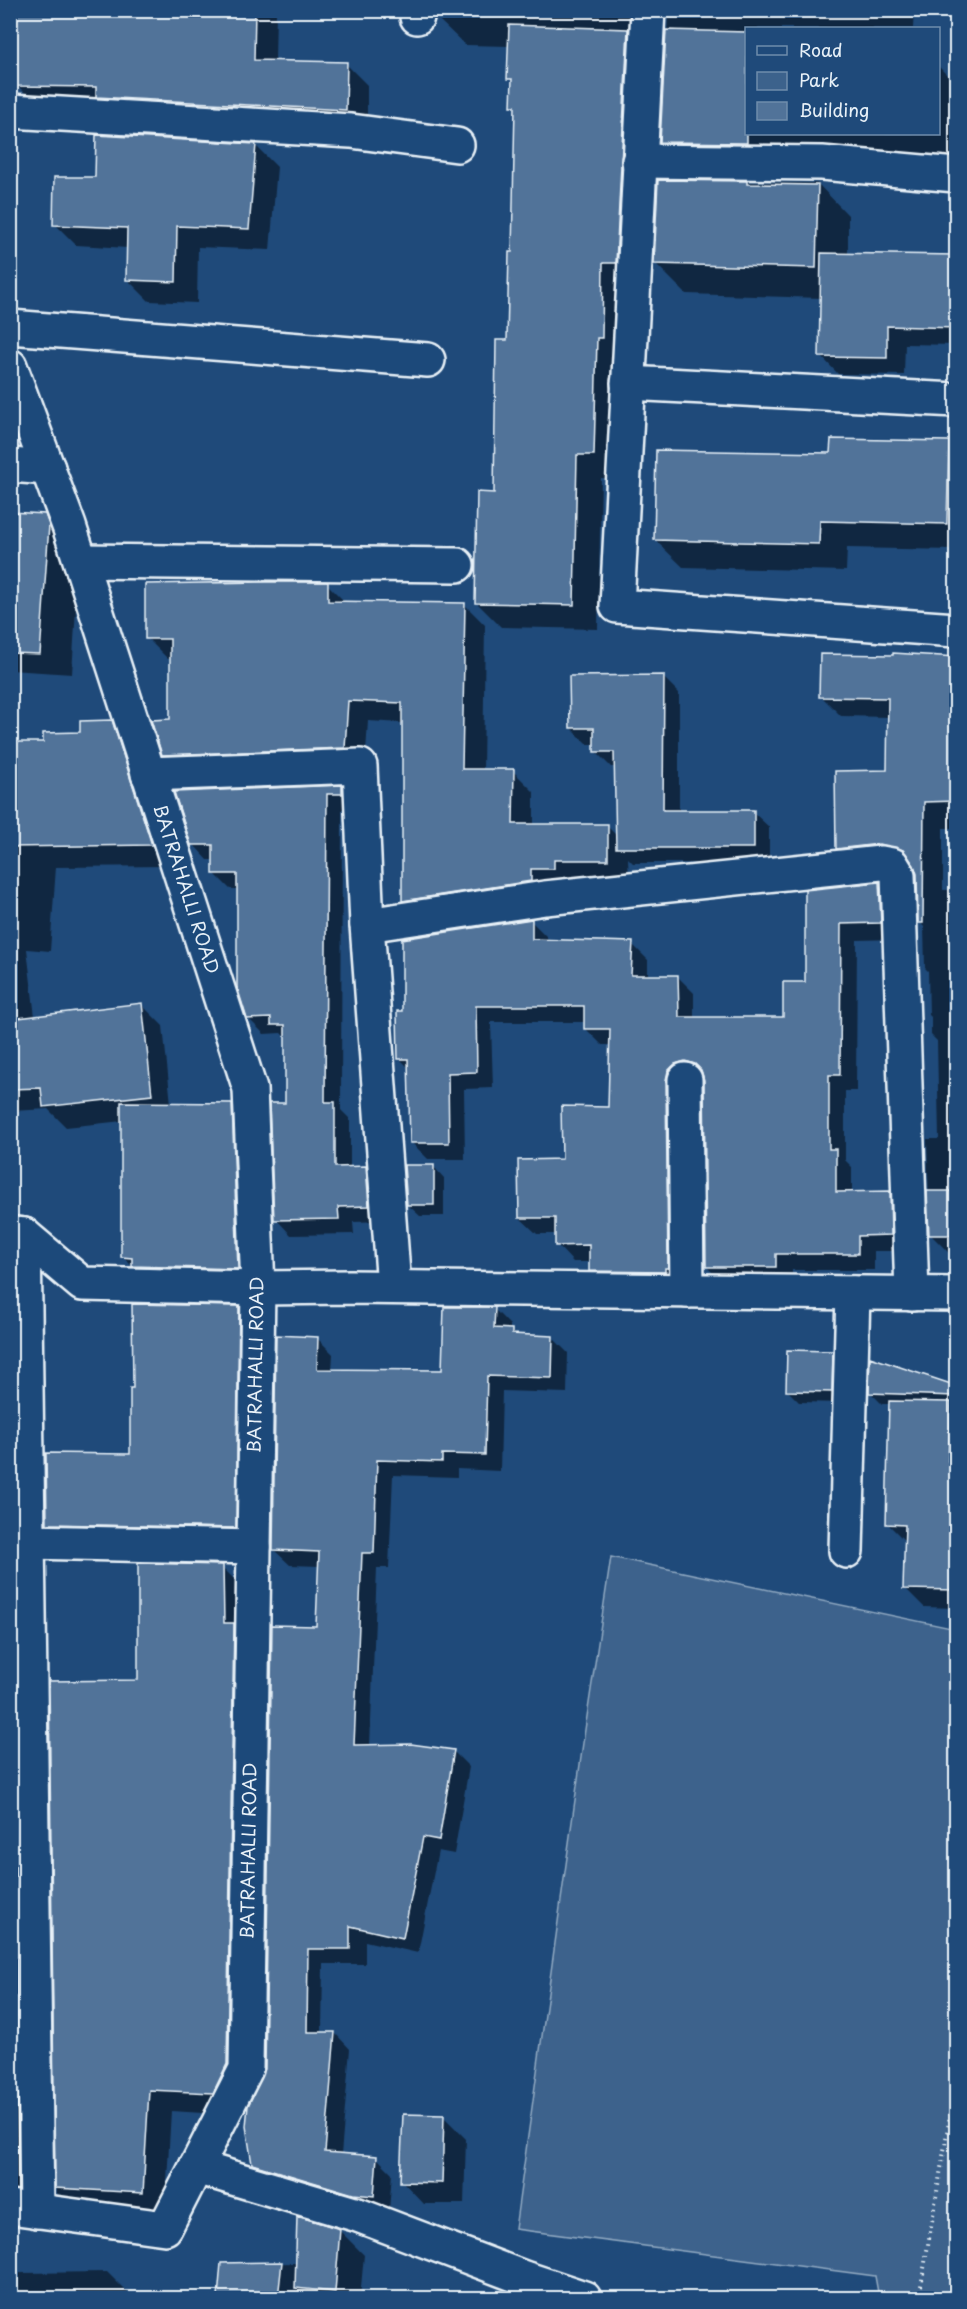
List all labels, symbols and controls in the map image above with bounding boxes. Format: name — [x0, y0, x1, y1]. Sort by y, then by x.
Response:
legend — [745, 27, 940, 135]
text: Road — [799, 36, 843, 63]
text: Park — [799, 66, 839, 93]
text: Building — [799, 96, 869, 123]
street label: BATRAHALLI ROAD — [147, 800, 227, 977]
street label: BATRAHALLI ROAD — [239, 1276, 270, 1454]
street label: BATRAHALLI ROAD — [232, 1762, 263, 1940]

